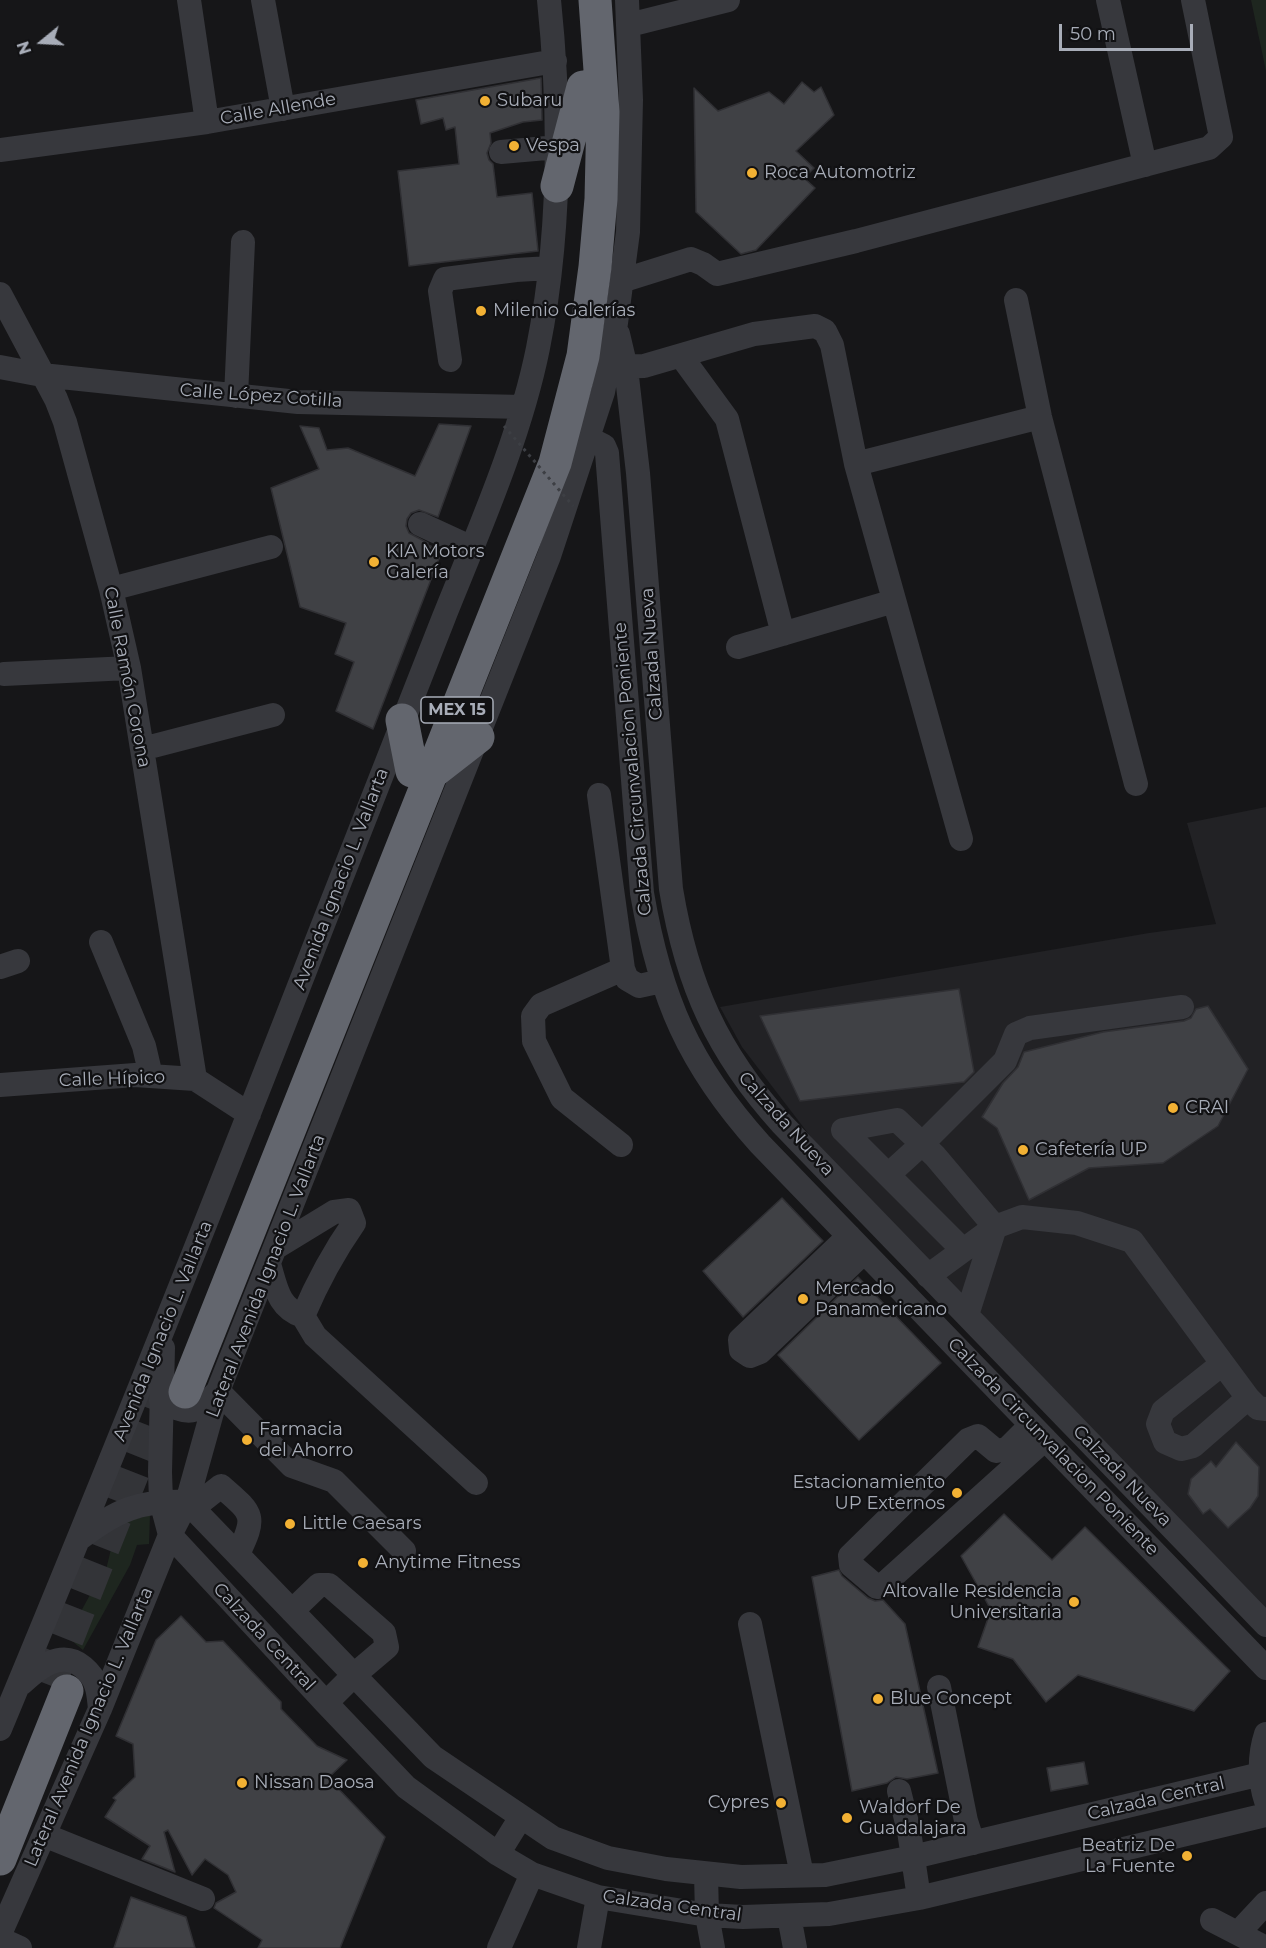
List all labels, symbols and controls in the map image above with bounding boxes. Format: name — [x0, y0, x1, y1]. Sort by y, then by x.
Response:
north arrow — [12, 12, 72, 72]
scale bar — [1062, 12, 1196, 50]
text: 50 m — [1070, 23, 1116, 45]
text: N — [13, 39, 35, 57]
street label: Calle Allende — [218, 88, 338, 130]
place label: Subaru — [497, 90, 562, 112]
marker: Subaru — [478, 94, 492, 108]
place label: Vespa — [526, 135, 580, 157]
marker: Vespa — [507, 139, 521, 153]
place label: Roca Automotriz — [764, 162, 916, 184]
marker: Roca Automotriz — [745, 166, 759, 180]
place label: Milenio Galerías — [493, 300, 635, 322]
marker: Milenio Galerías — [474, 304, 488, 318]
street label: Calle López Cotilla — [179, 380, 343, 412]
place label: KIA Motors Galería — [386, 541, 485, 584]
marker: KIA Motors Galería — [367, 555, 381, 569]
street label: Calle Ramón Corona — [99, 585, 155, 769]
street label: Calzada Nueva — [637, 587, 667, 721]
street label: Calzada Circunvalacion Poniente — [609, 621, 657, 917]
road number: MEX 15 — [421, 697, 493, 723]
street label: Avenida Ignacio L. Vallarta — [289, 765, 393, 993]
street label: Calle Hípico — [59, 1066, 165, 1092]
street label: Calzada Nueva — [734, 1067, 838, 1181]
place label: CRAI — [1185, 1097, 1229, 1119]
marker: CRAI — [1166, 1101, 1180, 1115]
street label: Lateral Avenida Ignacio L. Vallarta — [202, 1131, 330, 1421]
place label: Cafetería UP — [1035, 1139, 1147, 1161]
marker: Cafetería UP — [1016, 1143, 1030, 1157]
street label: Avenida Ignacio L. Vallarta — [109, 1218, 217, 1444]
place label: Mercado Panamericano — [815, 1278, 947, 1320]
marker: Mercado Panamericano — [796, 1292, 810, 1306]
street label: Calzada Circunvalacion Poniente — [943, 1334, 1163, 1560]
place label: Farmacia del Ahorro — [259, 1419, 353, 1462]
street label: Calzada Nueva — [1068, 1421, 1176, 1531]
marker: Farmacia del Ahorro — [240, 1433, 254, 1447]
place label: Estacionamiento UP Externos — [793, 1472, 945, 1514]
marker: Estacionamiento UP Externos — [950, 1486, 964, 1500]
place label: Little Caesars — [302, 1513, 422, 1535]
marker: Little Caesars — [283, 1517, 297, 1531]
place label: Anytime Fitness — [375, 1552, 520, 1574]
marker: Anytime Fitness — [356, 1556, 370, 1570]
street label: Calzada Central — [208, 1578, 320, 1696]
place label: Altovalle Residencia Universitaria — [883, 1581, 1062, 1624]
street label: Lateral Avenida Ignacio L. Vallarta — [20, 1584, 158, 1870]
marker: Altovalle Residencia Universitaria — [1067, 1595, 1081, 1609]
place label: Blue Concept — [890, 1688, 1012, 1710]
marker: Blue Concept — [871, 1692, 885, 1706]
place label: Nissan Daosa — [254, 1772, 375, 1794]
street label: Calzada Central — [1085, 1773, 1227, 1825]
marker: Nissan Daosa — [235, 1776, 249, 1790]
place label: Cypres — [708, 1792, 769, 1814]
marker: Cypres — [774, 1796, 788, 1810]
place label: Waldorf De Guadalajara — [859, 1797, 967, 1840]
marker: Waldorf De Guadalajara — [840, 1811, 854, 1825]
place label: Beatriz De La Fuente — [1081, 1835, 1175, 1878]
marker: Beatriz De La Fuente — [1180, 1849, 1194, 1863]
street label: Calzada Central — [601, 1886, 743, 1926]

